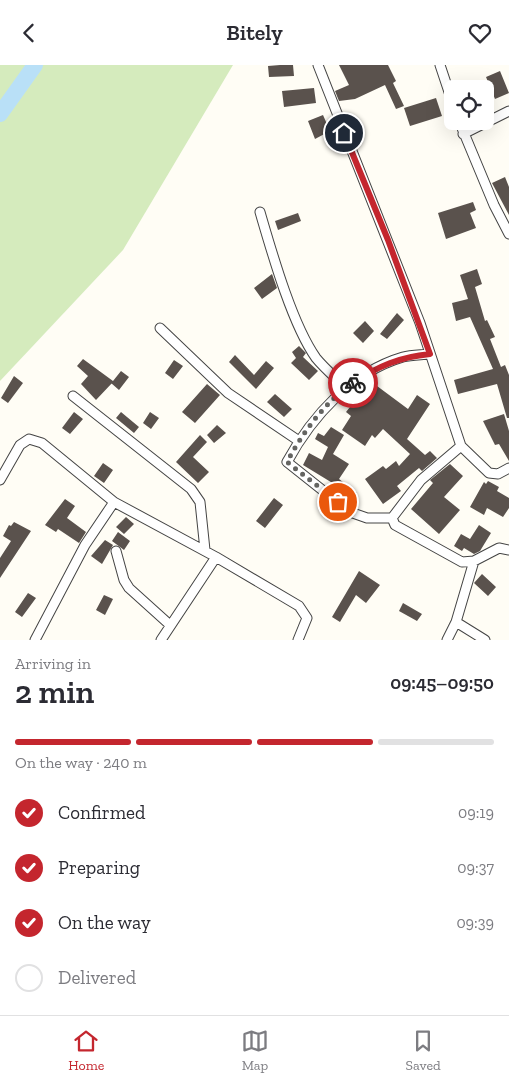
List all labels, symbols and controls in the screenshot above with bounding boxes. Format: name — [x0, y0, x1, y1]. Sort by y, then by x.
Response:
icon: back — [15, 19, 43, 47]
text: Bitely — [226, 19, 283, 46]
icon: heart — [466, 19, 494, 47]
map controls — [444, 80, 494, 130]
button: locate — [444, 80, 494, 130]
pin — [323, 112, 365, 154]
icon: home — [330, 119, 358, 147]
courier — [328, 358, 378, 408]
icon: bike — [339, 369, 367, 397]
pin — [317, 481, 359, 523]
icon: bag — [324, 488, 352, 516]
text: Arriving in — [15, 654, 91, 673]
text: 09:45–09:50 — [390, 671, 494, 694]
text: 2 min — [15, 673, 94, 711]
text: On the way · 240 m — [15, 753, 147, 772]
icon: check — [15, 799, 43, 827]
text: Confirmed — [58, 801, 145, 824]
text: 09:19 — [458, 803, 494, 822]
icon: check — [15, 854, 43, 882]
text: Preparing — [58, 856, 140, 879]
text: 09:37 — [457, 858, 494, 877]
icon: check — [15, 909, 43, 937]
text: On the way — [58, 911, 151, 934]
text: 09:39 — [456, 913, 494, 932]
text: Delivered — [58, 966, 136, 989]
tab: Home — [68, 1027, 104, 1074]
tab: Map — [241, 1027, 269, 1074]
tab: Saved — [406, 1027, 441, 1074]

